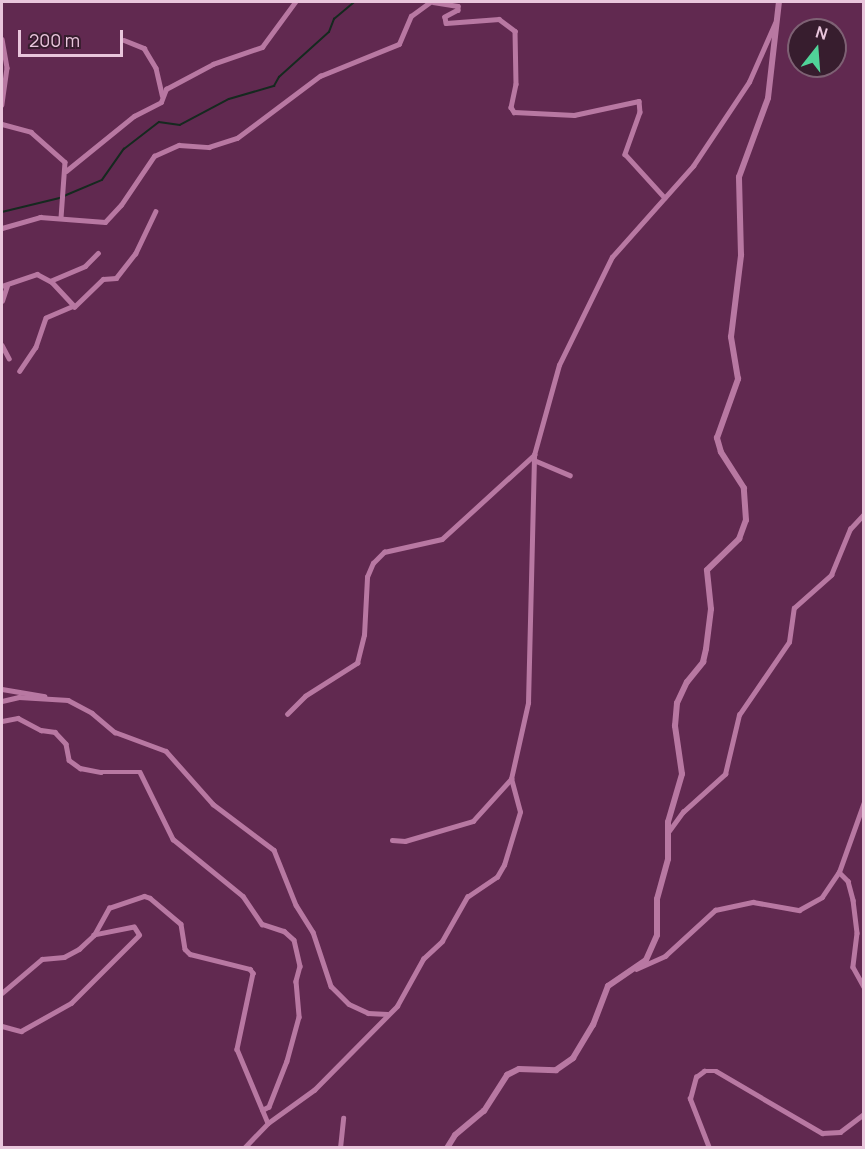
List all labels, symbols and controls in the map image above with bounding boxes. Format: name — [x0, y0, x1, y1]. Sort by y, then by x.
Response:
scale bar — [21, 18, 126, 56]
north arrow — [787, 18, 847, 78]
text: N — [813, 20, 830, 45]
text: 200 m — [29, 28, 80, 52]

